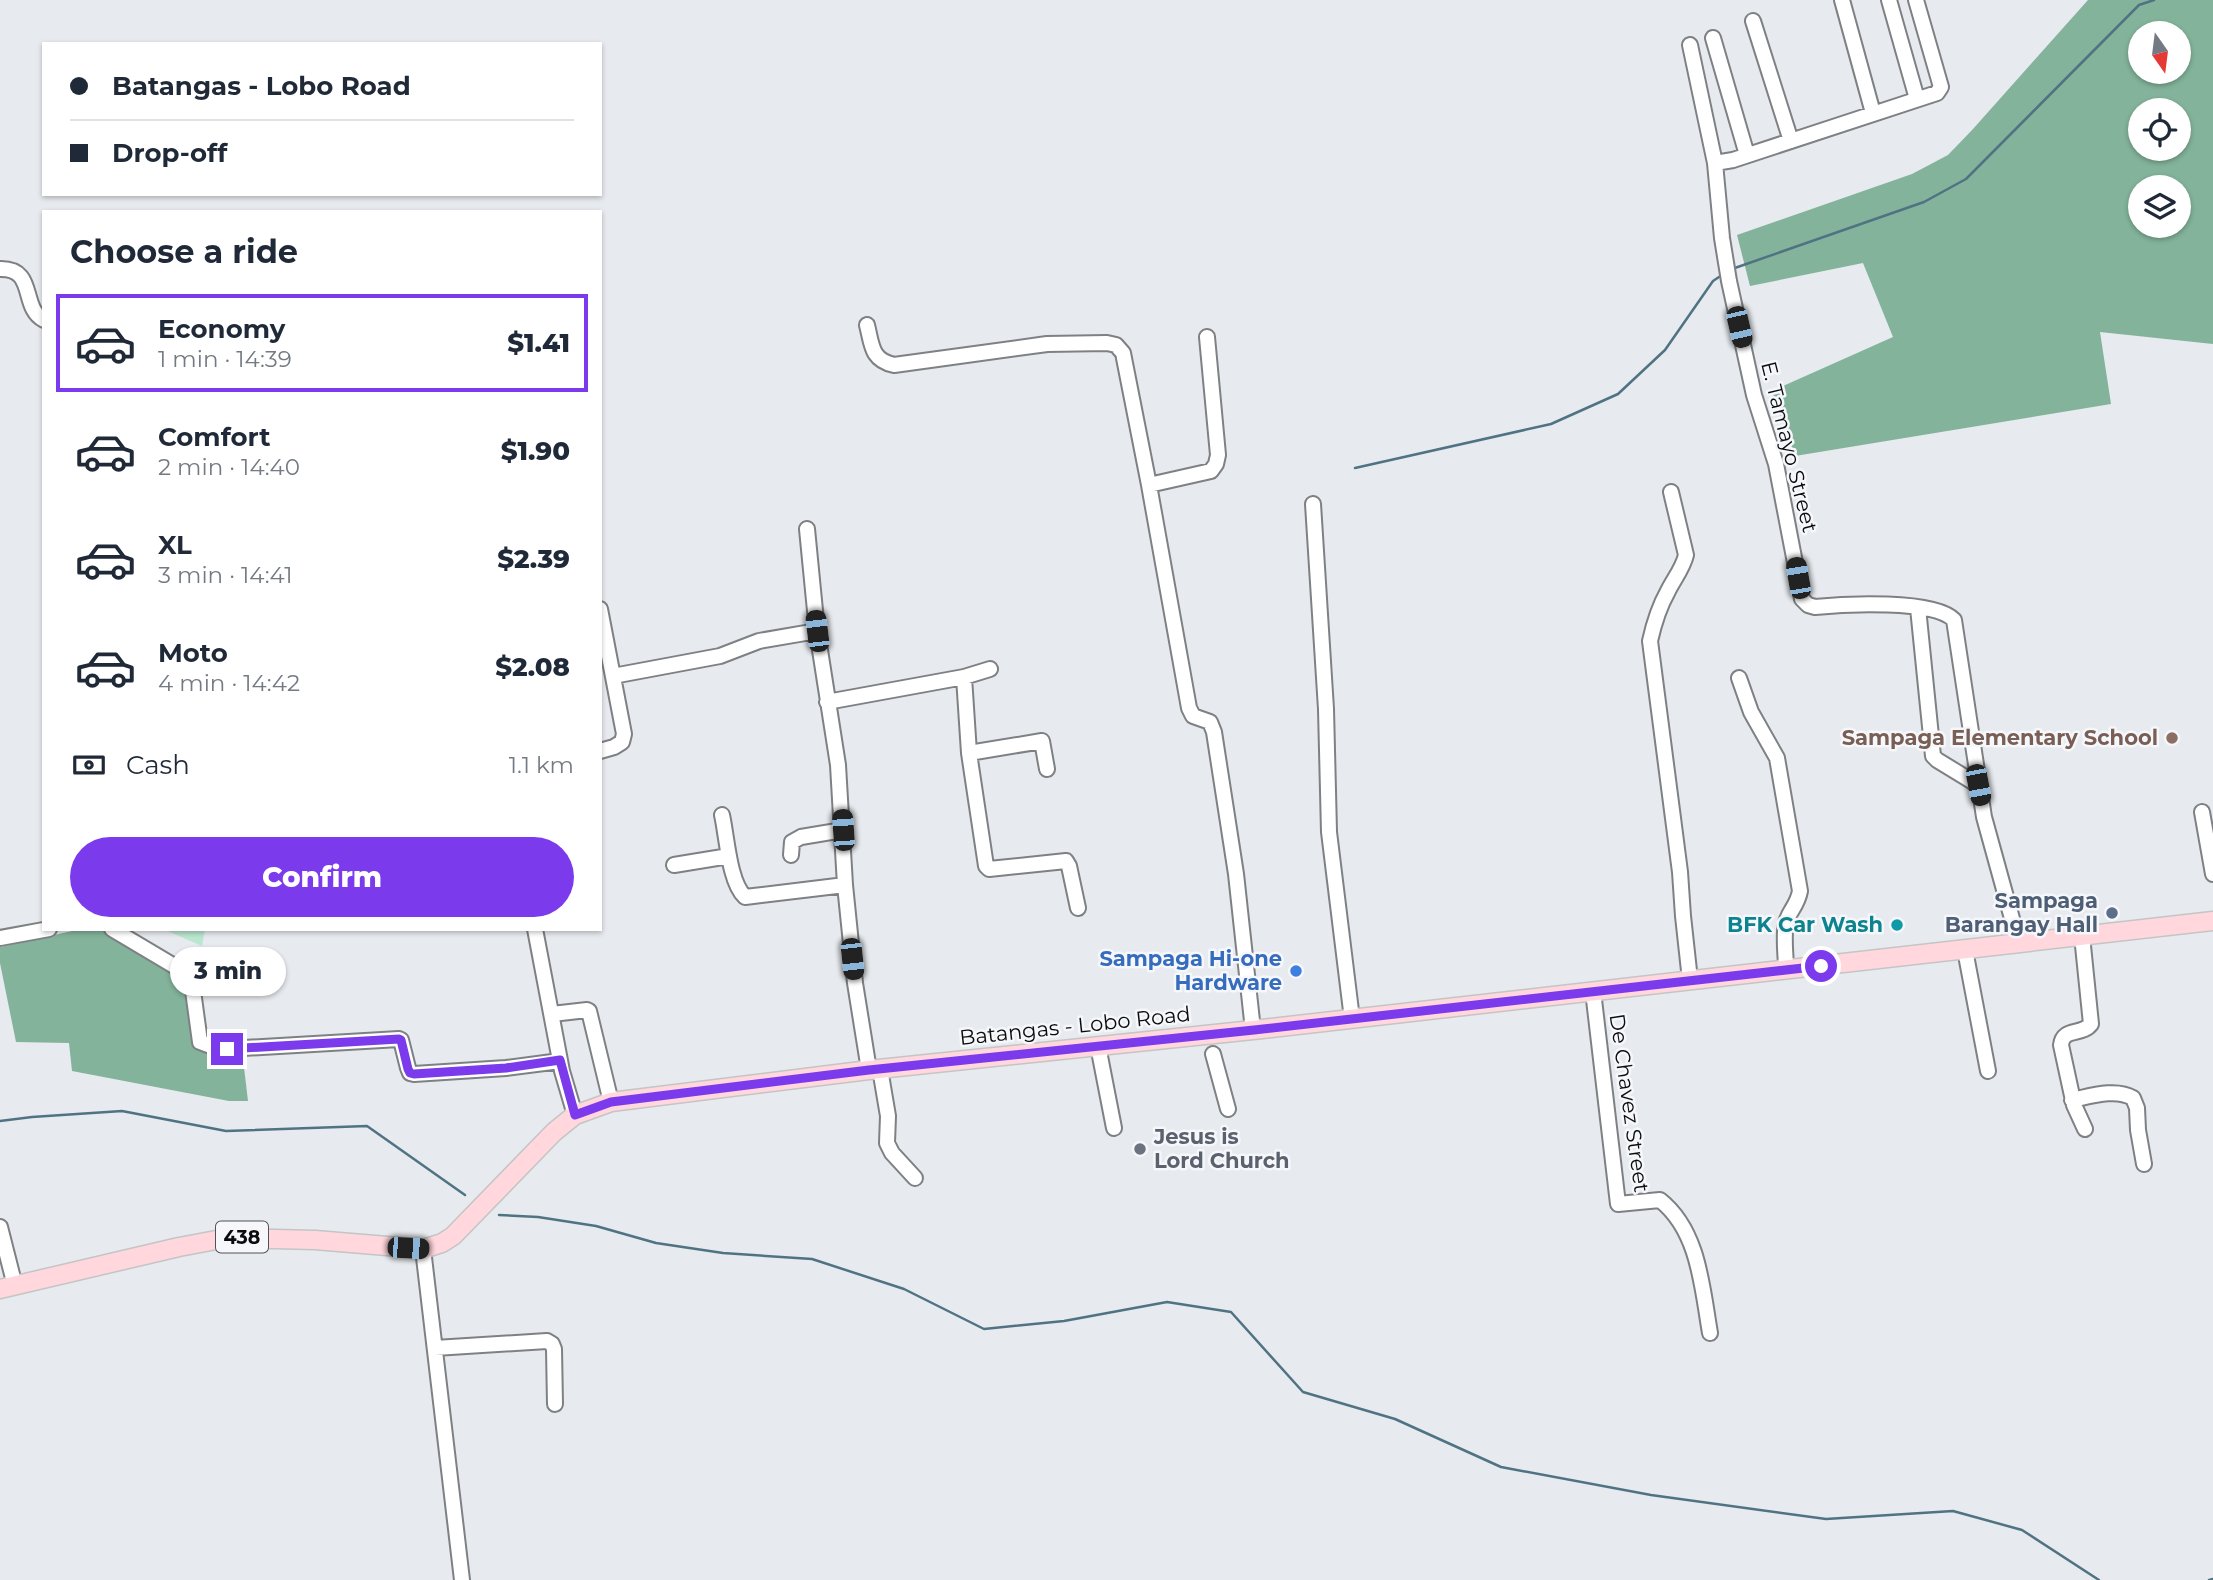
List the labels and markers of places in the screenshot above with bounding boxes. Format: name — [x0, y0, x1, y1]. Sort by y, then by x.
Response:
place label: Sampaga Elementary School — [1842, 725, 2158, 750]
marker: Sampaga Elementary School — [2164, 730, 2180, 746]
place label: Sampaga Barangay Hall — [1945, 888, 2098, 937]
marker: Sampaga Barangay Hall — [2104, 905, 2120, 921]
place label: BFK Car Wash — [1727, 912, 1883, 937]
marker: BFK Car Wash — [1889, 917, 1905, 933]
place label: Sampaga Hi-one Hardware — [1099, 946, 1282, 995]
marker: Sampaga Hi-one Hardware — [1288, 963, 1304, 979]
place label: Jesus is Lord Church — [1153, 1124, 1290, 1173]
marker: Jesus is Lord Church — [1132, 1141, 1148, 1157]

